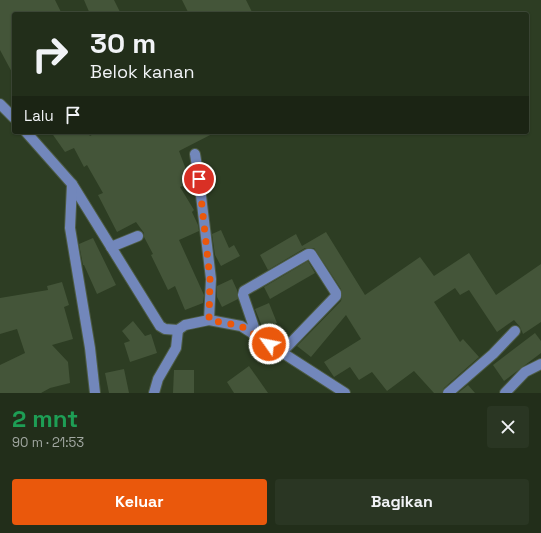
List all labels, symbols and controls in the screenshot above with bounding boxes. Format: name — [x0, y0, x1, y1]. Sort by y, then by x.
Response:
text: 30 m — [90, 25, 156, 61]
icon: right — [24, 28, 76, 80]
text: Belok kanan — [90, 60, 195, 83]
icon: arrive — [62, 104, 84, 126]
text: Lalu — [24, 106, 54, 125]
pin — [182, 162, 216, 196]
icon: arrive — [188, 168, 210, 190]
position arrow — [248, 323, 290, 365]
text: 2 mnt — [12, 403, 78, 434]
button: close — [487, 406, 529, 448]
text: 90 m · 21:53 — [12, 434, 84, 451]
button: Keluar — [12, 479, 267, 525]
button: Bagikan — [275, 479, 529, 525]

